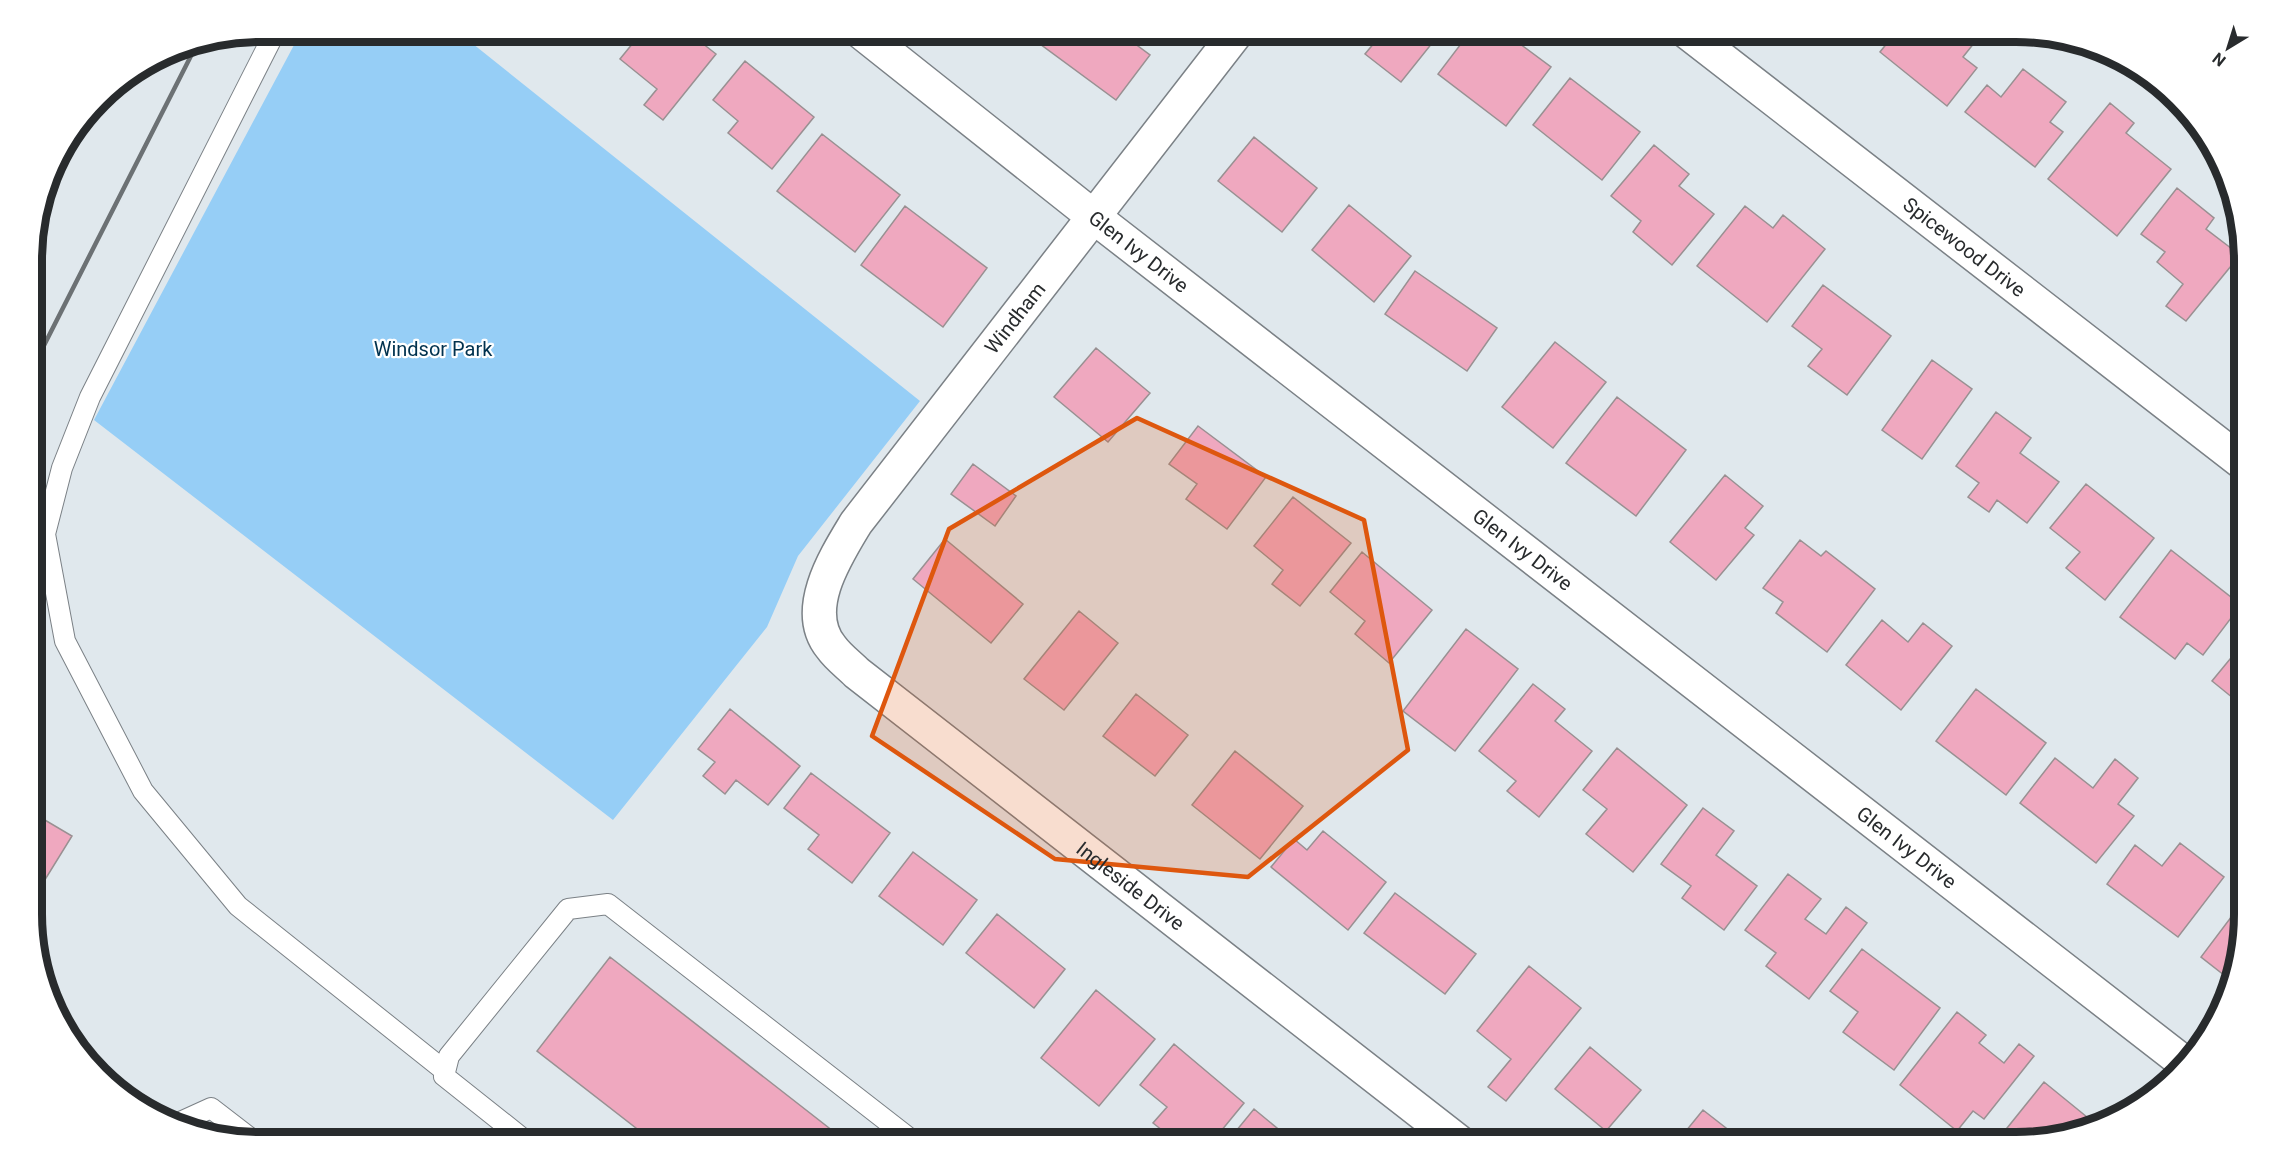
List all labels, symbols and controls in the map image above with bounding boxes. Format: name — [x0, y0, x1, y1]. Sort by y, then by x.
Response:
north arrow — [2198, 18, 2258, 78]
text: N — [2209, 48, 2229, 70]
street label: Spicewood Drive — [1899, 192, 2030, 302]
street label: Glen Ivy Drive — [1084, 205, 1193, 298]
street label: Windham — [980, 277, 1050, 359]
park label: Windsor Park — [374, 337, 493, 361]
street label: Glen Ivy Drive — [1468, 503, 1577, 596]
street label: Glen Ivy Drive — [1852, 801, 1961, 894]
street label: Ingleside Drive — [1072, 837, 1189, 936]

